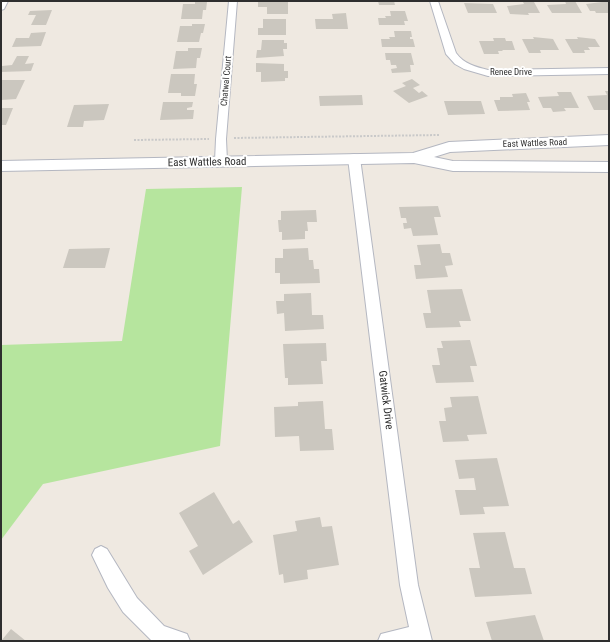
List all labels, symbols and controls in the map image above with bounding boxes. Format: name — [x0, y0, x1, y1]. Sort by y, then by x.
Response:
street label: Chatwal Court — [219, 55, 233, 106]
street label: Renee Drive — [490, 67, 532, 77]
street label: East Wattles Road — [503, 137, 567, 149]
street label: East Wattles Road — [167, 155, 247, 169]
street label: Gatwick Drive — [376, 370, 396, 430]

